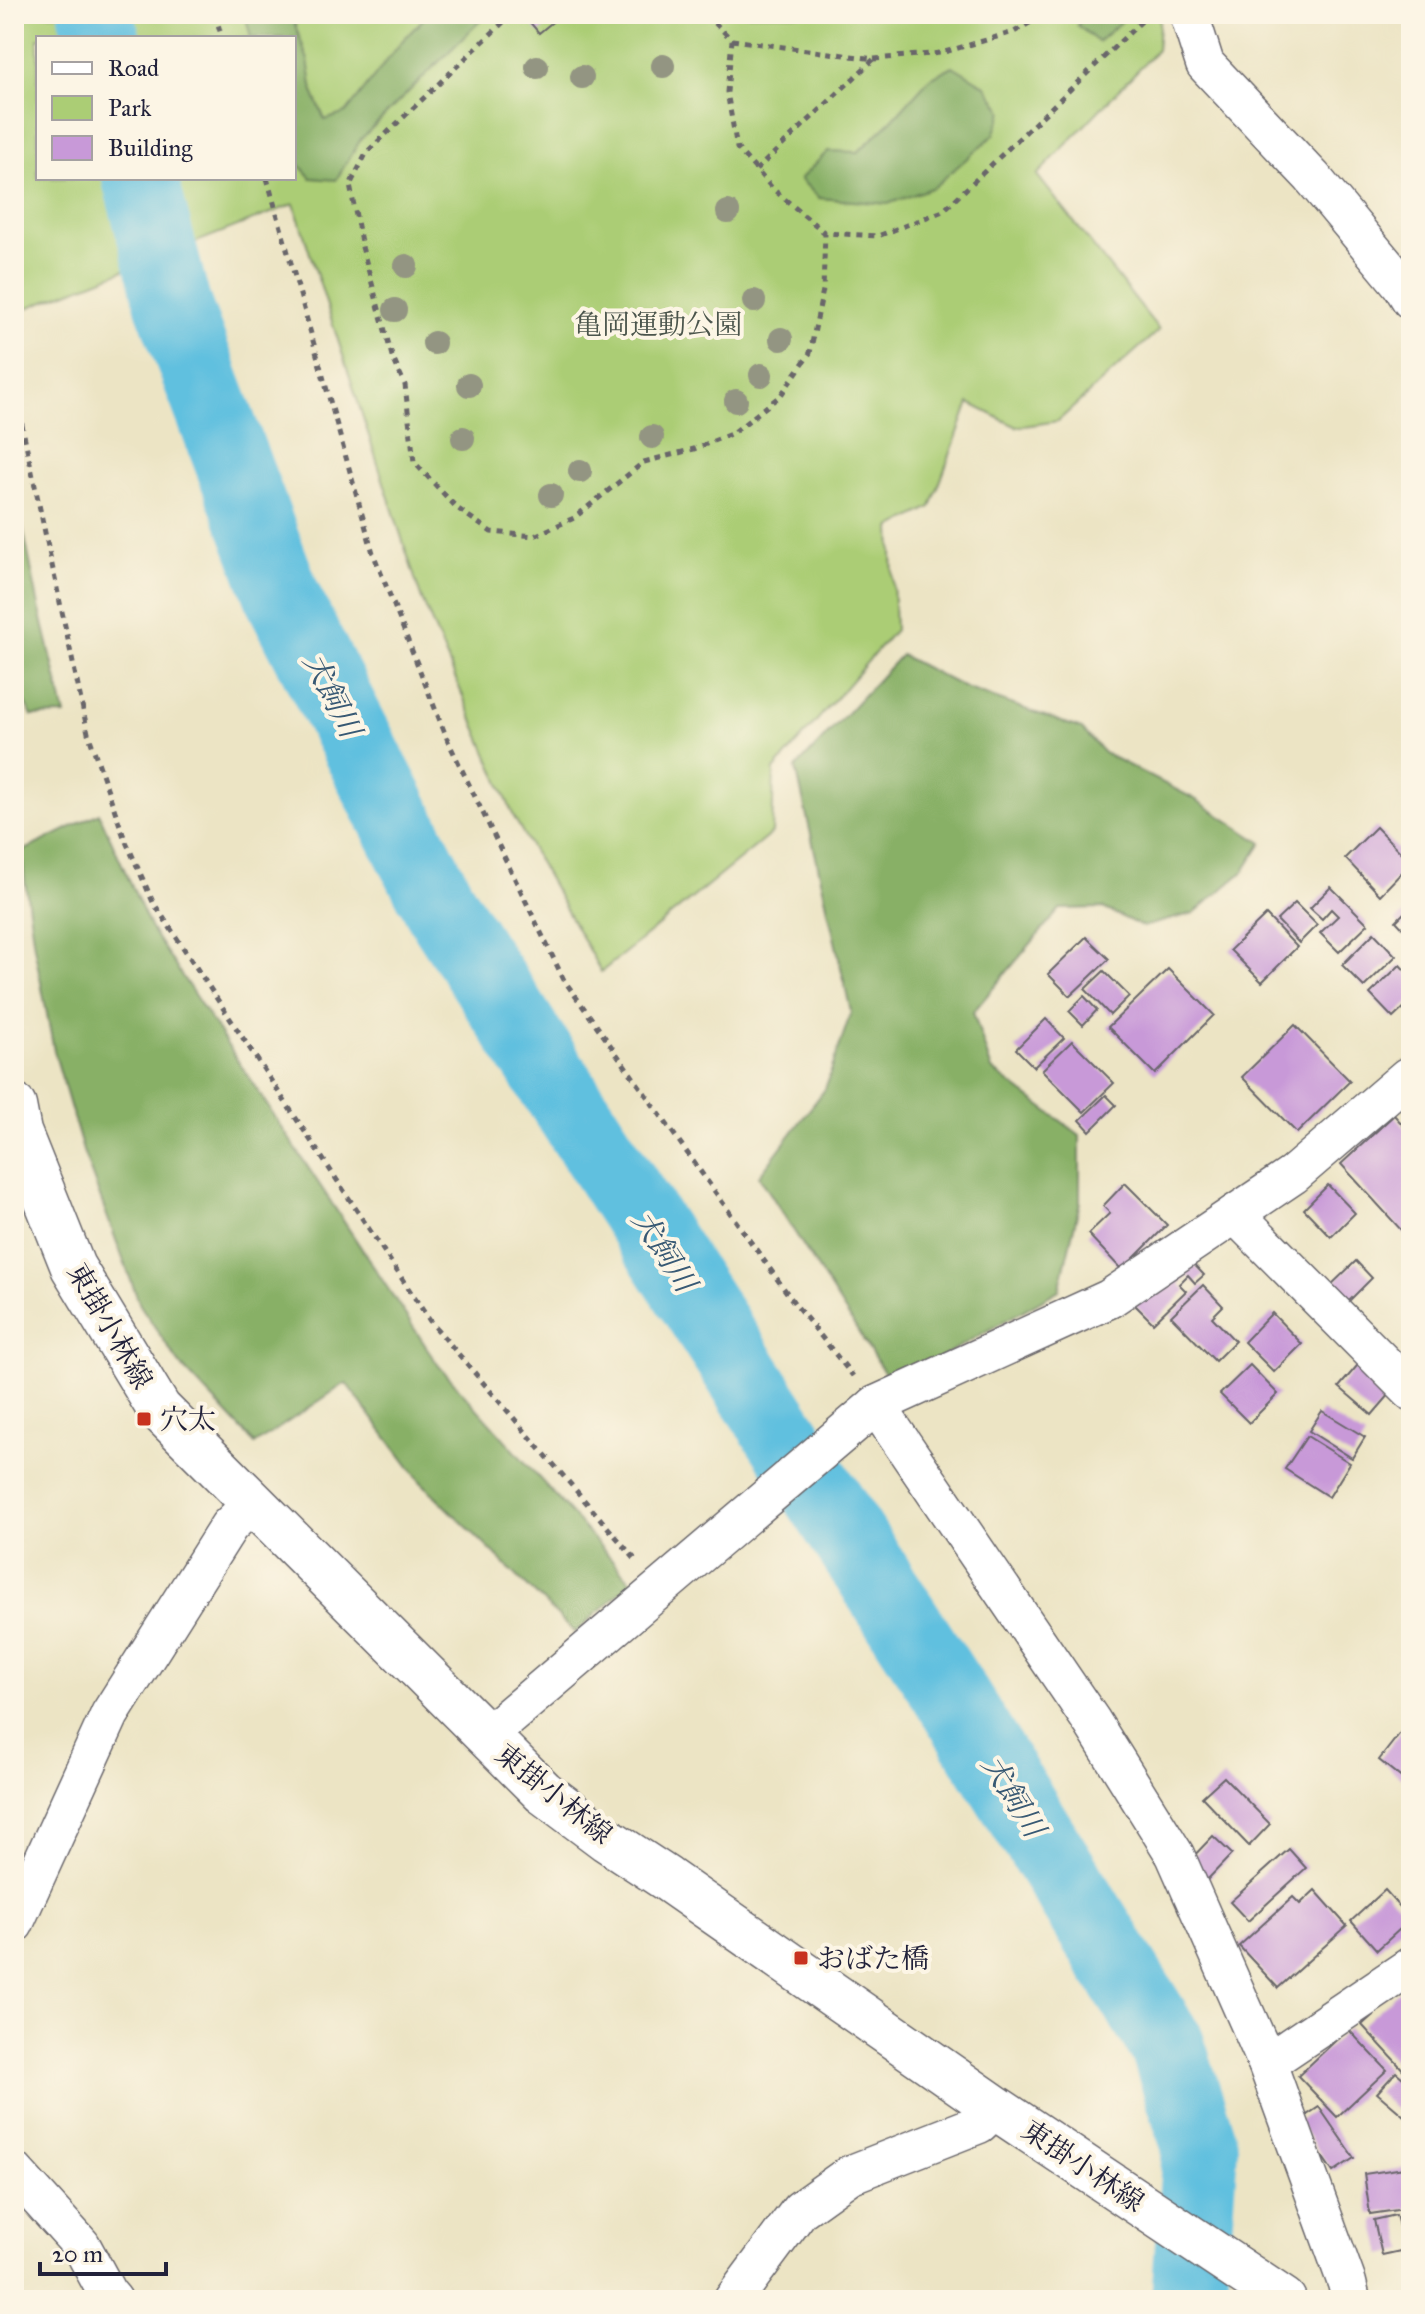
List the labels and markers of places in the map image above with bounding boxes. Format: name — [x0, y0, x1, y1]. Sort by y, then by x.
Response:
place label: 穴太 — [160, 1402, 216, 1437]
marker: 穴太 — [135, 1410, 153, 1428]
place label: おばた橋 — [817, 1941, 929, 1976]
marker: おばた橋 — [792, 1949, 810, 1967]

